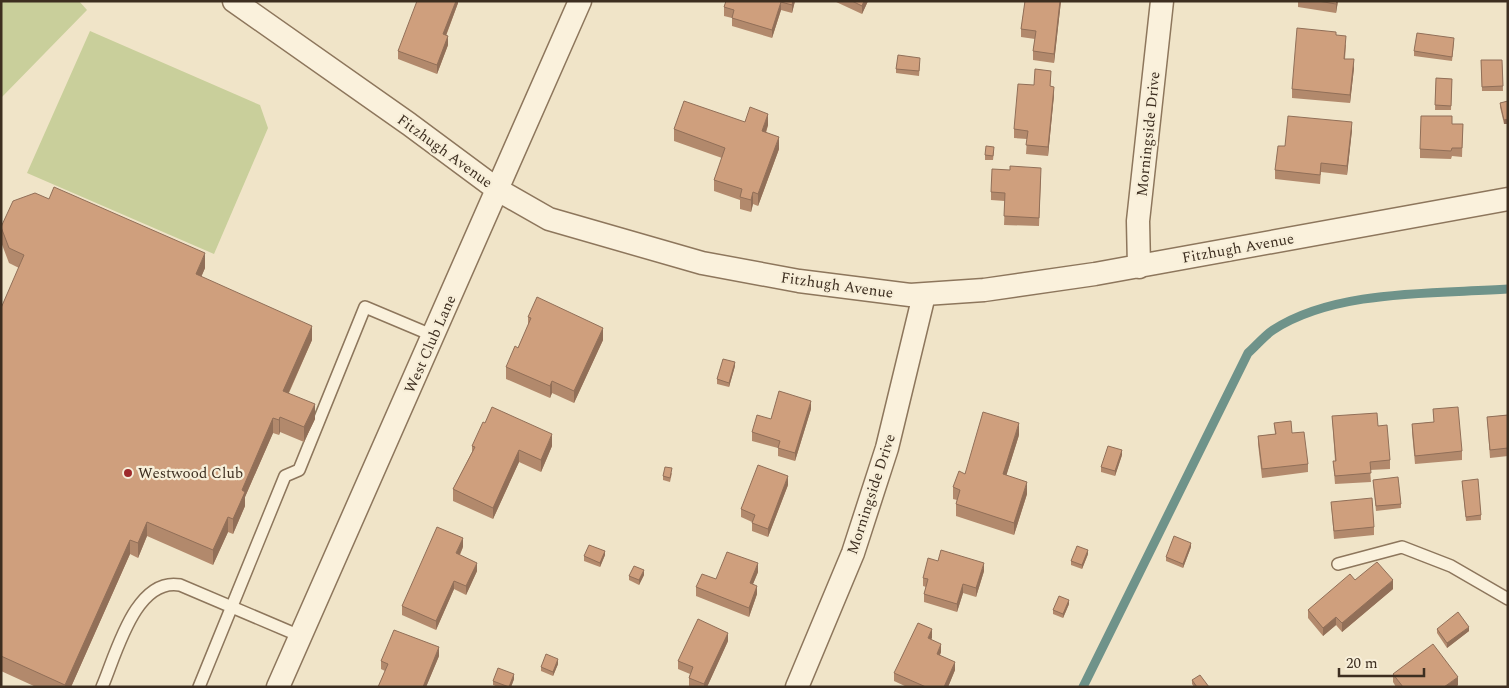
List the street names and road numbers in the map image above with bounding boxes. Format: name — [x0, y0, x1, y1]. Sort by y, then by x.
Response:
street label: Morningside Drive — [1130, 70, 1167, 198]
street label: Fitzhugh Avenue — [392, 109, 497, 194]
street label: Fitzhugh Avenue — [1180, 227, 1296, 270]
street label: Fitzhugh Avenue — [779, 266, 895, 305]
street label: West Club Lane — [398, 291, 462, 397]
street label: Morningside Drive — [841, 431, 902, 558]

